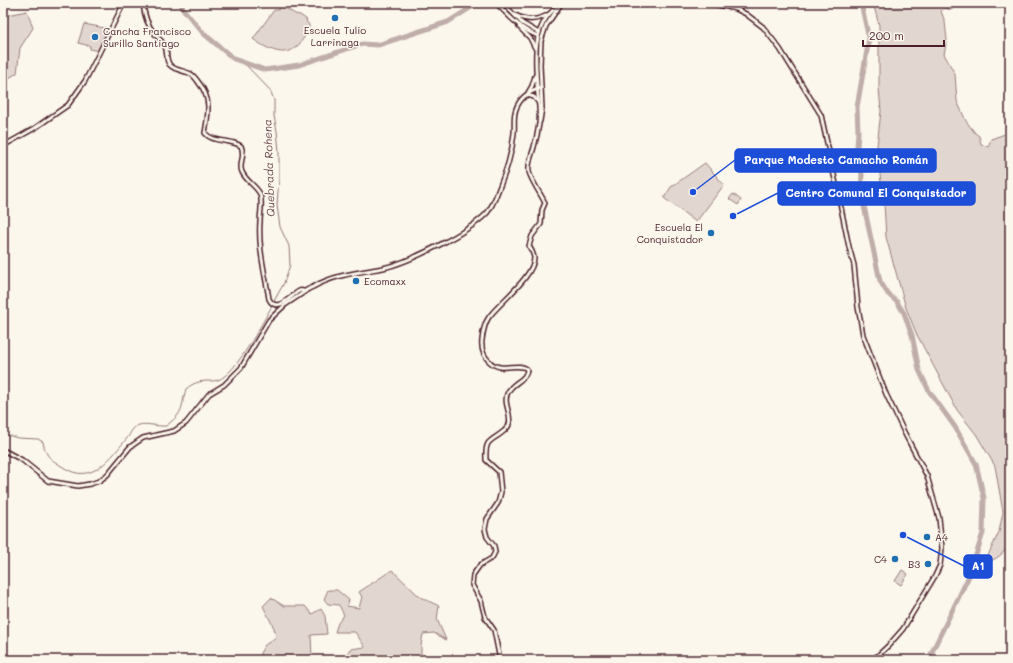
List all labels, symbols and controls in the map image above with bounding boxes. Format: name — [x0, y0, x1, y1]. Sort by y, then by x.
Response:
marker: Escuela Tulio Larrinaga — [330, 13, 340, 23]
scale bar — [863, 22, 944, 48]
place label: Escuela Tulio Larrinaga — [304, 23, 366, 49]
place label: Cancha Francisco Surillo Santiago — [103, 24, 191, 50]
text: 200 m — [869, 27, 904, 43]
marker: Cancha Francisco Surillo Santiago — [90, 32, 100, 42]
water label: Quebrada Rohena — [259, 119, 278, 217]
callout: Parque Modesto Camacho Román — [735, 149, 936, 172]
text: Parque Modesto Camacho Román — [744, 152, 928, 167]
callout: Centro Comunal El Conquistador — [778, 182, 975, 205]
text: Centro Comunal El Conquistador — [786, 185, 967, 200]
place label: Escuela El Conquistador — [637, 220, 703, 246]
marker: Escuela El Conquistador — [706, 228, 716, 238]
place label: Ecomaxx — [364, 274, 406, 288]
marker: Ecomaxx — [351, 276, 361, 286]
place label: A4 — [935, 530, 948, 544]
marker: A4 — [922, 532, 932, 542]
place label: C4 — [874, 552, 887, 566]
marker: C4 — [890, 554, 900, 564]
callout: A1 — [964, 555, 992, 578]
place label: B3 — [908, 557, 920, 571]
text: A1 — [972, 558, 984, 573]
marker: B3 — [923, 559, 933, 569]

